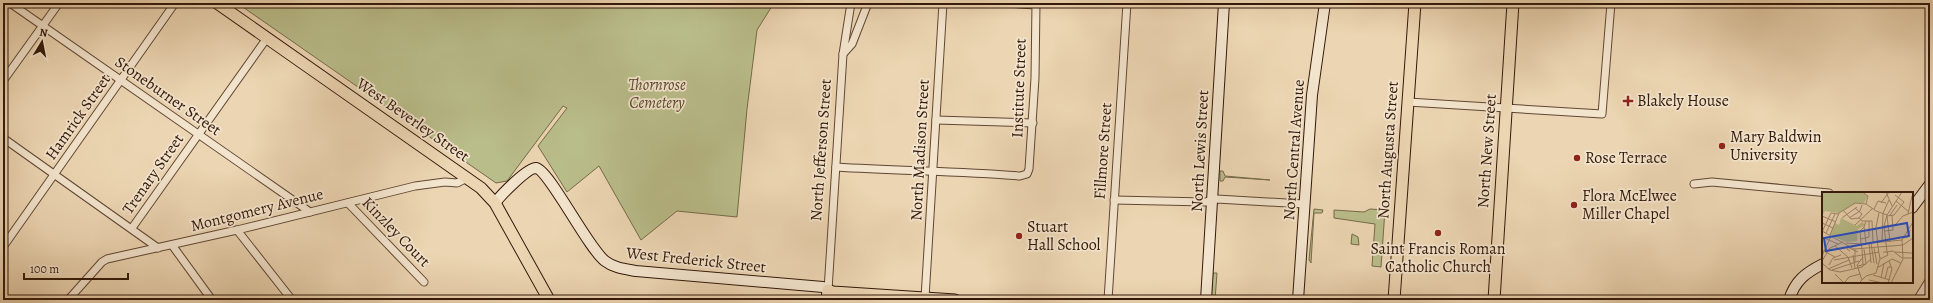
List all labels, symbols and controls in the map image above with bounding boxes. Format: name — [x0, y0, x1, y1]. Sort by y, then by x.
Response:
north arrow — [22, 22, 62, 62]
text: N — [38, 25, 49, 41]
street label: Institute Street — [1006, 38, 1032, 138]
street label: Stoneburner Street — [110, 51, 226, 141]
street label: Hamrick Street — [40, 70, 116, 164]
street label: West Beverley Street — [351, 72, 474, 167]
park label: Thornrose Cemetery — [628, 74, 686, 114]
street label: North Jefferson Street — [805, 78, 837, 222]
street label: North Madison Street — [905, 79, 935, 221]
street label: North Central Avenue — [1278, 79, 1310, 221]
street label: North Augusta Street — [1372, 80, 1404, 220]
street label: North Lewis Street — [1186, 89, 1214, 213]
place label: Blakely House — [1637, 90, 1729, 112]
street label: North New Street — [1472, 93, 1502, 209]
marker: Blakely House — [1622, 95, 1634, 107]
street label: Fillmore Street — [1089, 102, 1117, 200]
place label: Mary Baldwin University — [1730, 126, 1822, 166]
street label: Trenary Street — [117, 129, 189, 219]
marker: Mary Baldwin University — [1717, 141, 1727, 151]
place label: Rose Terrace — [1585, 147, 1667, 169]
marker: Rose Terrace — [1572, 153, 1582, 163]
street label: Montgomery Avenue — [188, 183, 326, 237]
place label: Flora McElwee Miller Chapel — [1582, 185, 1677, 225]
street label: Kinzley Court — [357, 192, 435, 272]
inset map — [1822, 192, 1913, 283]
marker: Flora McElwee Miller Chapel — [1569, 200, 1579, 210]
place label: Stuart Hall School — [1027, 216, 1101, 256]
marker: Saint Francis Roman Catholic Church — [1433, 228, 1443, 238]
marker: Stuart Hall School — [1014, 231, 1024, 241]
place label: Saint Francis Roman Catholic Church — [1370, 238, 1506, 278]
street label: West Frederick Street — [624, 242, 767, 278]
scale bar — [24, 255, 128, 281]
text: 100 m — [30, 261, 59, 277]

